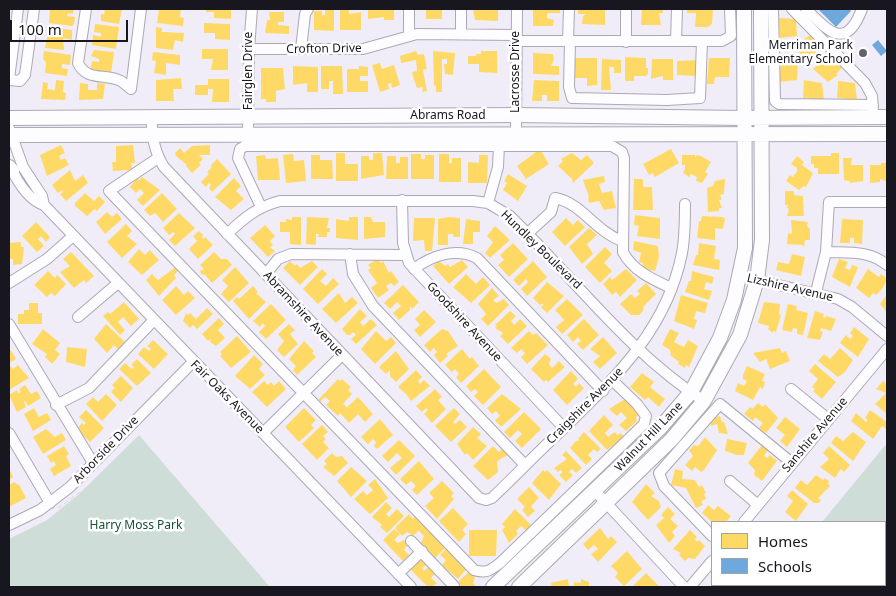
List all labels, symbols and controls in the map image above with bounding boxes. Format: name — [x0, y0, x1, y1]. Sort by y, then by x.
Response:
scale bar — [12, 10, 130, 42]
text: 100 m — [18, 19, 62, 39]
street label: Lacrosse Drive — [509, 31, 523, 113]
street label: Fairglen Drive — [242, 32, 256, 110]
place label: Merriman Park Elementary School — [748, 39, 853, 67]
street label: Crofton Drive — [286, 41, 362, 57]
marker: Merriman Park Elementary School — [857, 47, 869, 59]
street label: Abrams Road — [410, 109, 486, 123]
street label: Hundley Boulevard — [498, 208, 584, 292]
street label: Abramshire Avenue — [260, 269, 346, 359]
street label: Lizshire Avenue — [745, 271, 835, 305]
street label: Goodshire Avenue — [423, 279, 505, 365]
street label: Fair Oaks Avenue — [187, 357, 267, 437]
street label: Craigshire Avenue — [544, 365, 626, 447]
street label: Sanshire Avenue — [779, 394, 851, 476]
street label: Walnut Hill Lane — [612, 399, 686, 475]
street label: Arborside Drive — [70, 413, 142, 487]
park label: Harry Moss Park — [90, 519, 182, 533]
legend — [711, 521, 886, 586]
text: Homes — [758, 531, 808, 551]
text: Schools — [758, 556, 812, 576]

